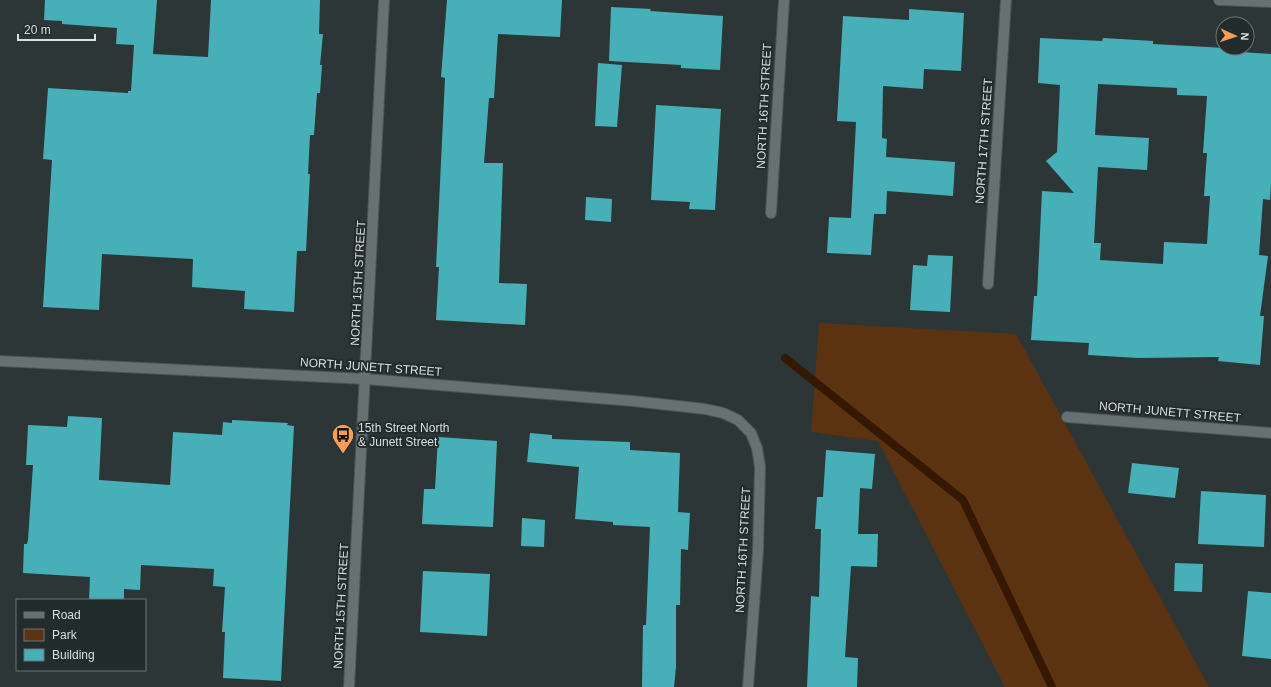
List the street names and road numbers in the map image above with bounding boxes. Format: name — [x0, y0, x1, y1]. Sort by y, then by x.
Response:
street label: NORTH 16TH STREET — [754, 42, 774, 169]
street label: NORTH 17TH STREET — [973, 77, 995, 204]
street label: NORTH 15TH STREET — [348, 219, 368, 346]
street label: NORTH JUNETT STREET — [300, 355, 443, 379]
street label: NORTH JUNETT STREET — [1099, 399, 1242, 425]
street label: NORTH 16TH STREET — [733, 486, 753, 613]
street label: NORTH 15TH STREET — [331, 542, 351, 669]

